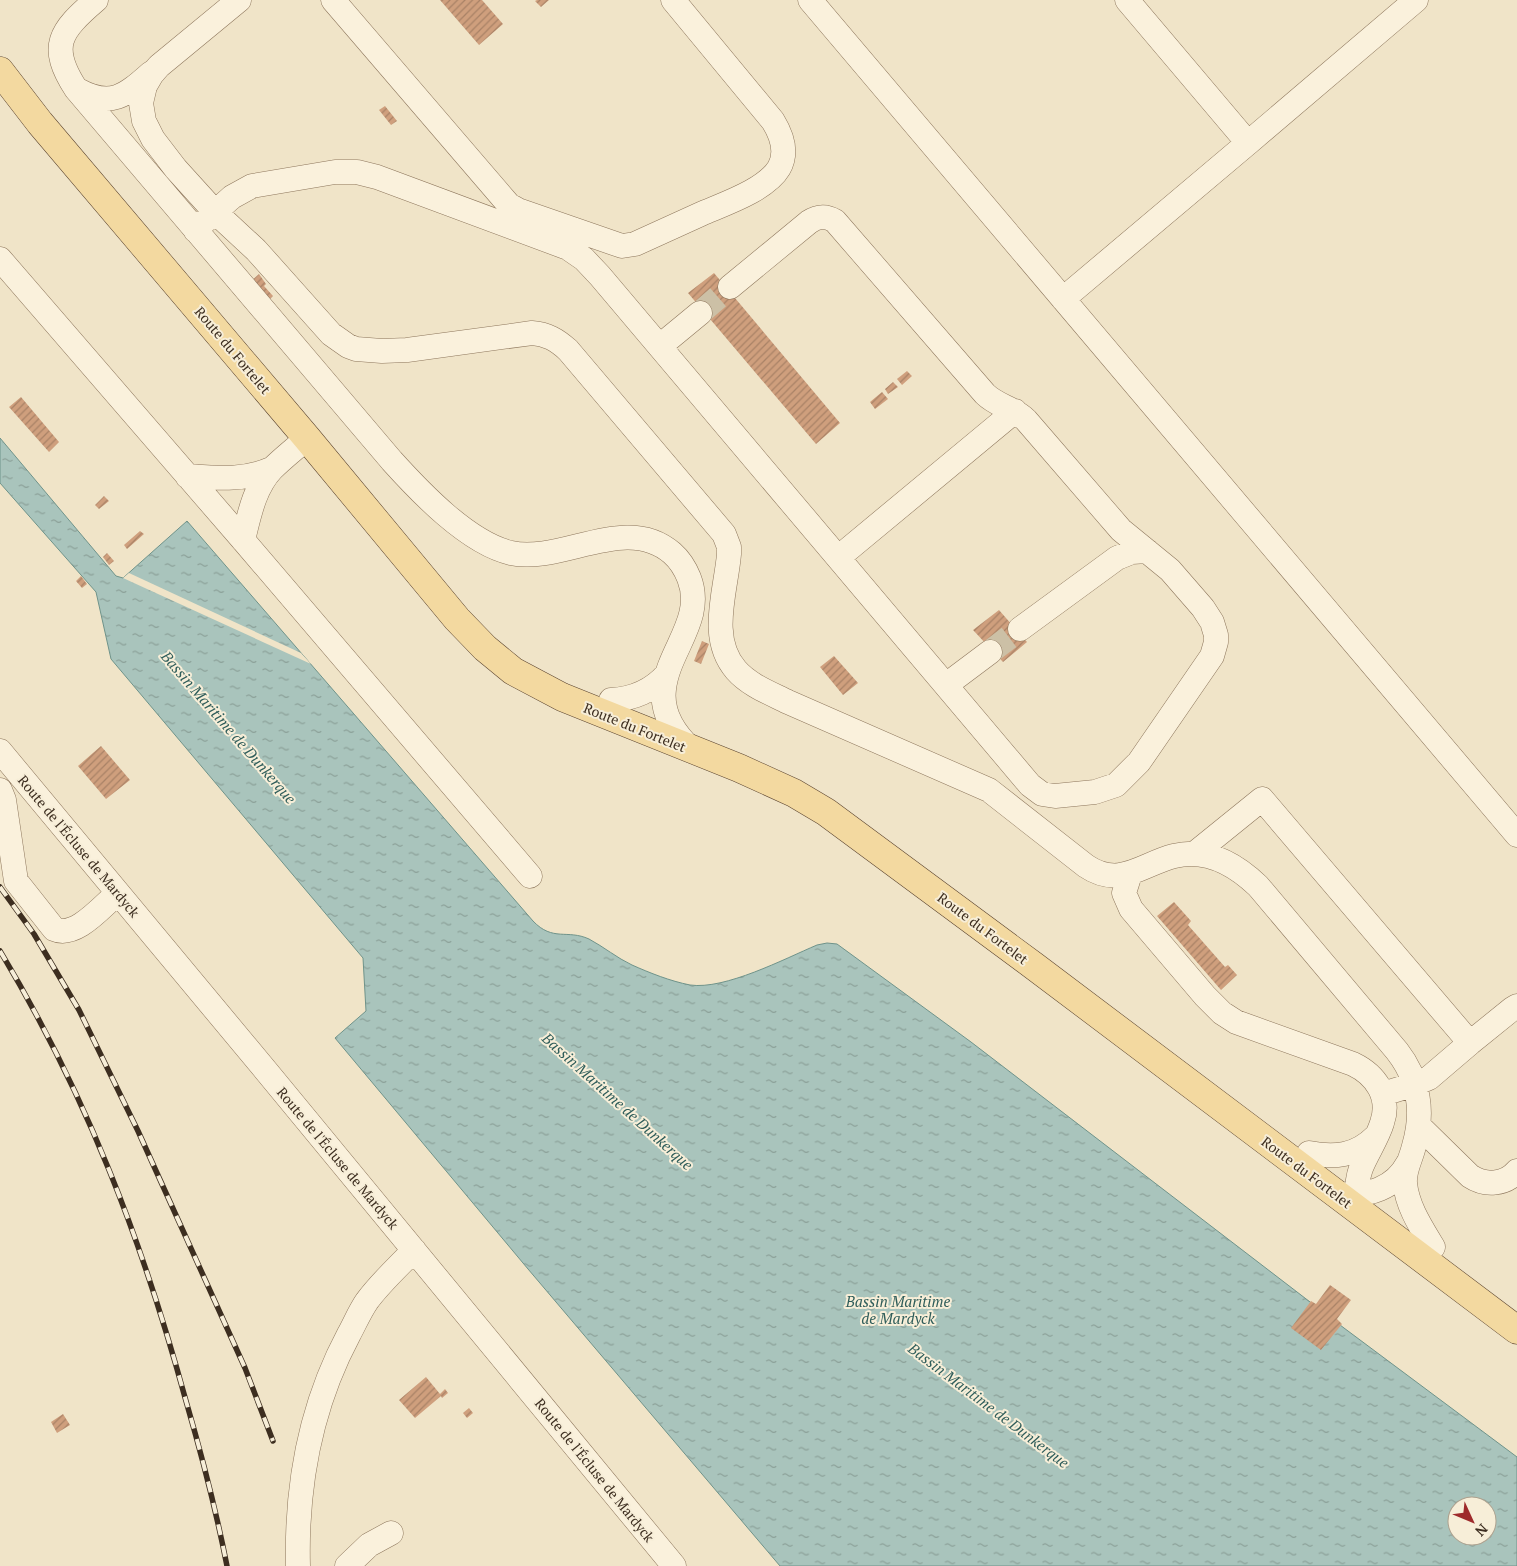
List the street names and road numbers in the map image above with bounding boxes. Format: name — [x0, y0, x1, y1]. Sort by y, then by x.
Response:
street label: Route du Fortelet — [191, 302, 276, 398]
street label: Route du Fortelet — [581, 698, 690, 756]
street label: Route de l'Écluse de Mardyck — [14, 771, 145, 922]
street label: Route du Fortelet — [934, 888, 1033, 969]
street label: Route de l'Écluse de Mardyck — [273, 1083, 404, 1234]
street label: Route du Fortelet — [1258, 1132, 1357, 1213]
street label: Route de l'Écluse de Mardyck — [531, 1394, 660, 1547]

